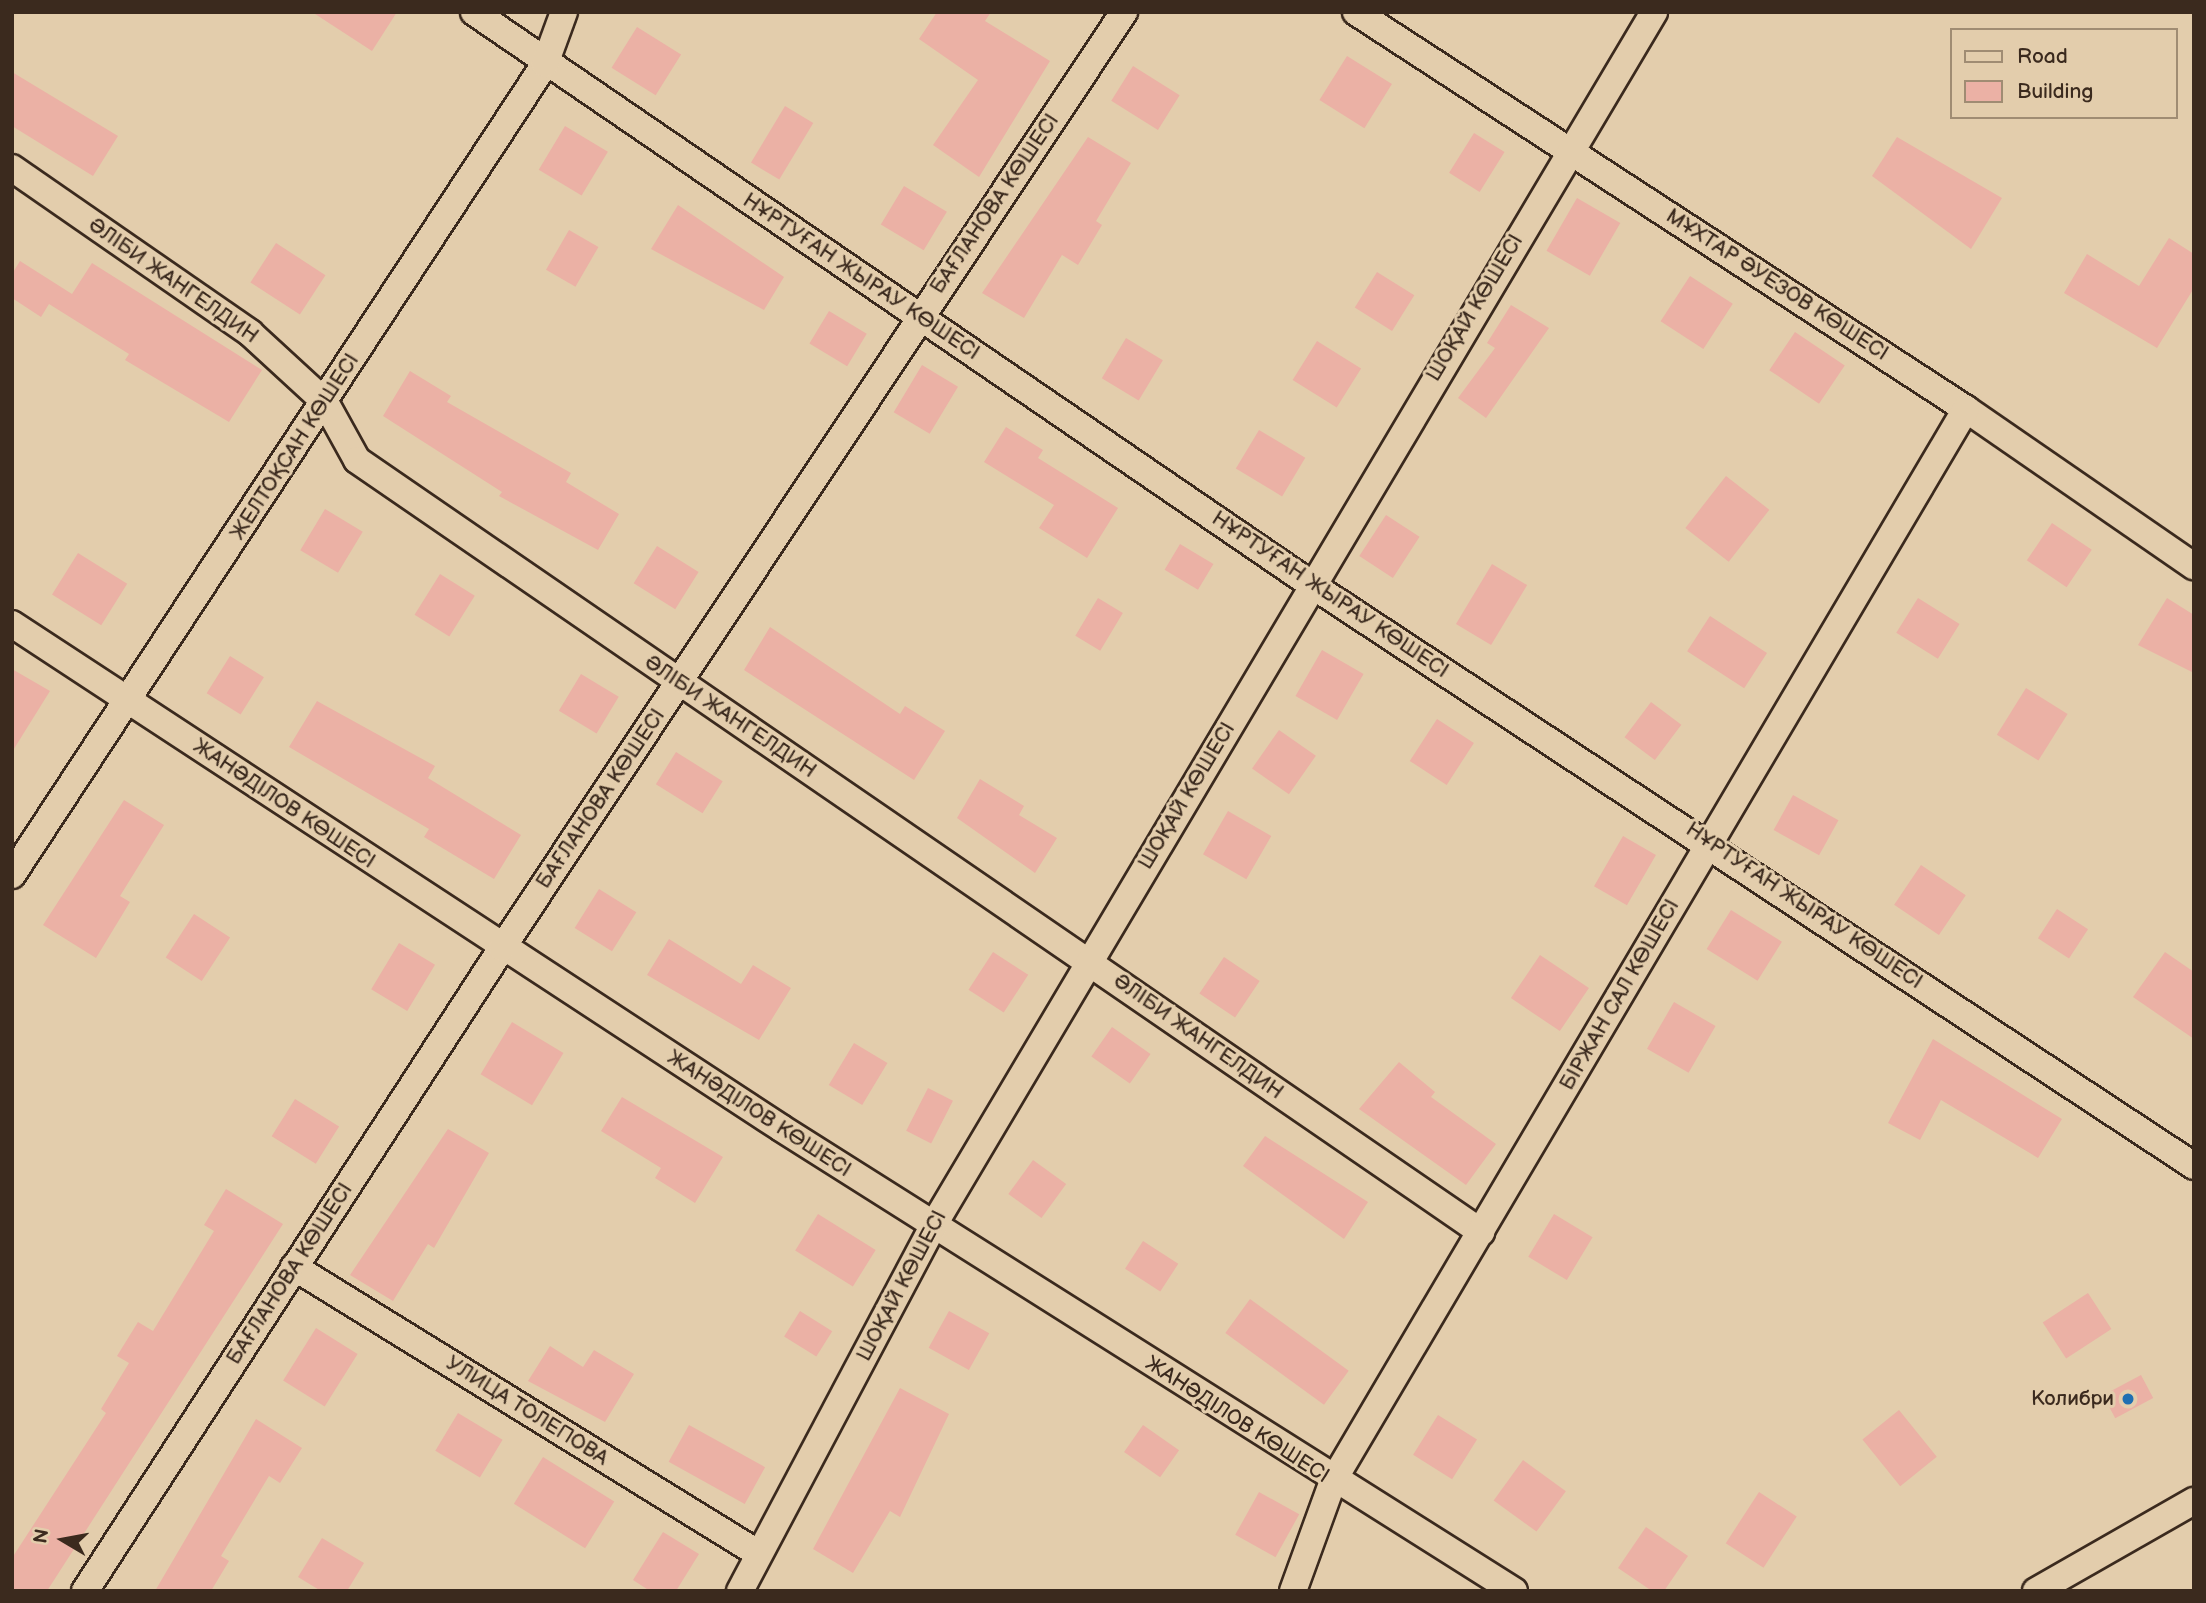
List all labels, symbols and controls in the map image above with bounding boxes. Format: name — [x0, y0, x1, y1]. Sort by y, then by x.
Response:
legend — [1951, 28, 2178, 119]
text: Road — [2017, 44, 2068, 69]
text: Building — [2017, 79, 2093, 104]
street label: БАҒЛАНОВА КӨШЕСІ — [925, 109, 1065, 299]
street label: НҰРТУҒАН ЖЫРАУ КӨШЕСІ — [738, 188, 984, 366]
street label: МҰХТАР ӘУЕЗОВ КӨШЕСІ — [1661, 204, 1893, 366]
street label: ӘЛІБИ ЖАНГЕЛДИН — [83, 213, 263, 349]
street label: ШОҚАЙ КӨШЕСІ — [1421, 230, 1529, 386]
street label: ЖЕЛТОҚСАН КӨШЕСІ — [225, 349, 365, 545]
street label: НҰРТУҒАН ЖЫРАУ КӨШЕСІ — [1207, 506, 1453, 684]
street label: ӘЛІБИ ЖАНГЕЛДИН — [639, 650, 821, 784]
street label: БАҒЛАНОВА КӨШЕСІ — [531, 704, 671, 894]
street label: ШОҚАЙ КӨШЕСІ — [1133, 718, 1241, 874]
street label: ЖАНӘДІЛОВ КӨШЕСІ — [188, 734, 380, 874]
street label: НҰРТУҒАН ЖЫРАУ КӨШЕСІ — [1681, 817, 1927, 995]
street label: БІРЖАН САЛ КӨШЕСІ — [1555, 895, 1685, 1095]
street label: ӘЛІБИ ЖАНГЕЛДИН — [1108, 969, 1288, 1105]
street label: ЖАНӘДІЛОВ КӨШЕСІ — [662, 1045, 856, 1183]
street label: БАҒЛАНОВА КӨШЕСІ — [222, 1178, 358, 1370]
street label: ШОҚАЙ КӨШЕСІ — [852, 1206, 952, 1366]
street label: УЛИЦА ТОЛЕПОВА — [441, 1351, 613, 1471]
street label: ЖАНӘДІЛОВ КӨШЕСІ — [1140, 1351, 1334, 1489]
place label: Колибри — [2031, 1386, 2114, 1412]
marker: Колибри — [2120, 1391, 2136, 1407]
north arrow — [28, 1505, 98, 1575]
text: N — [29, 1527, 54, 1545]

